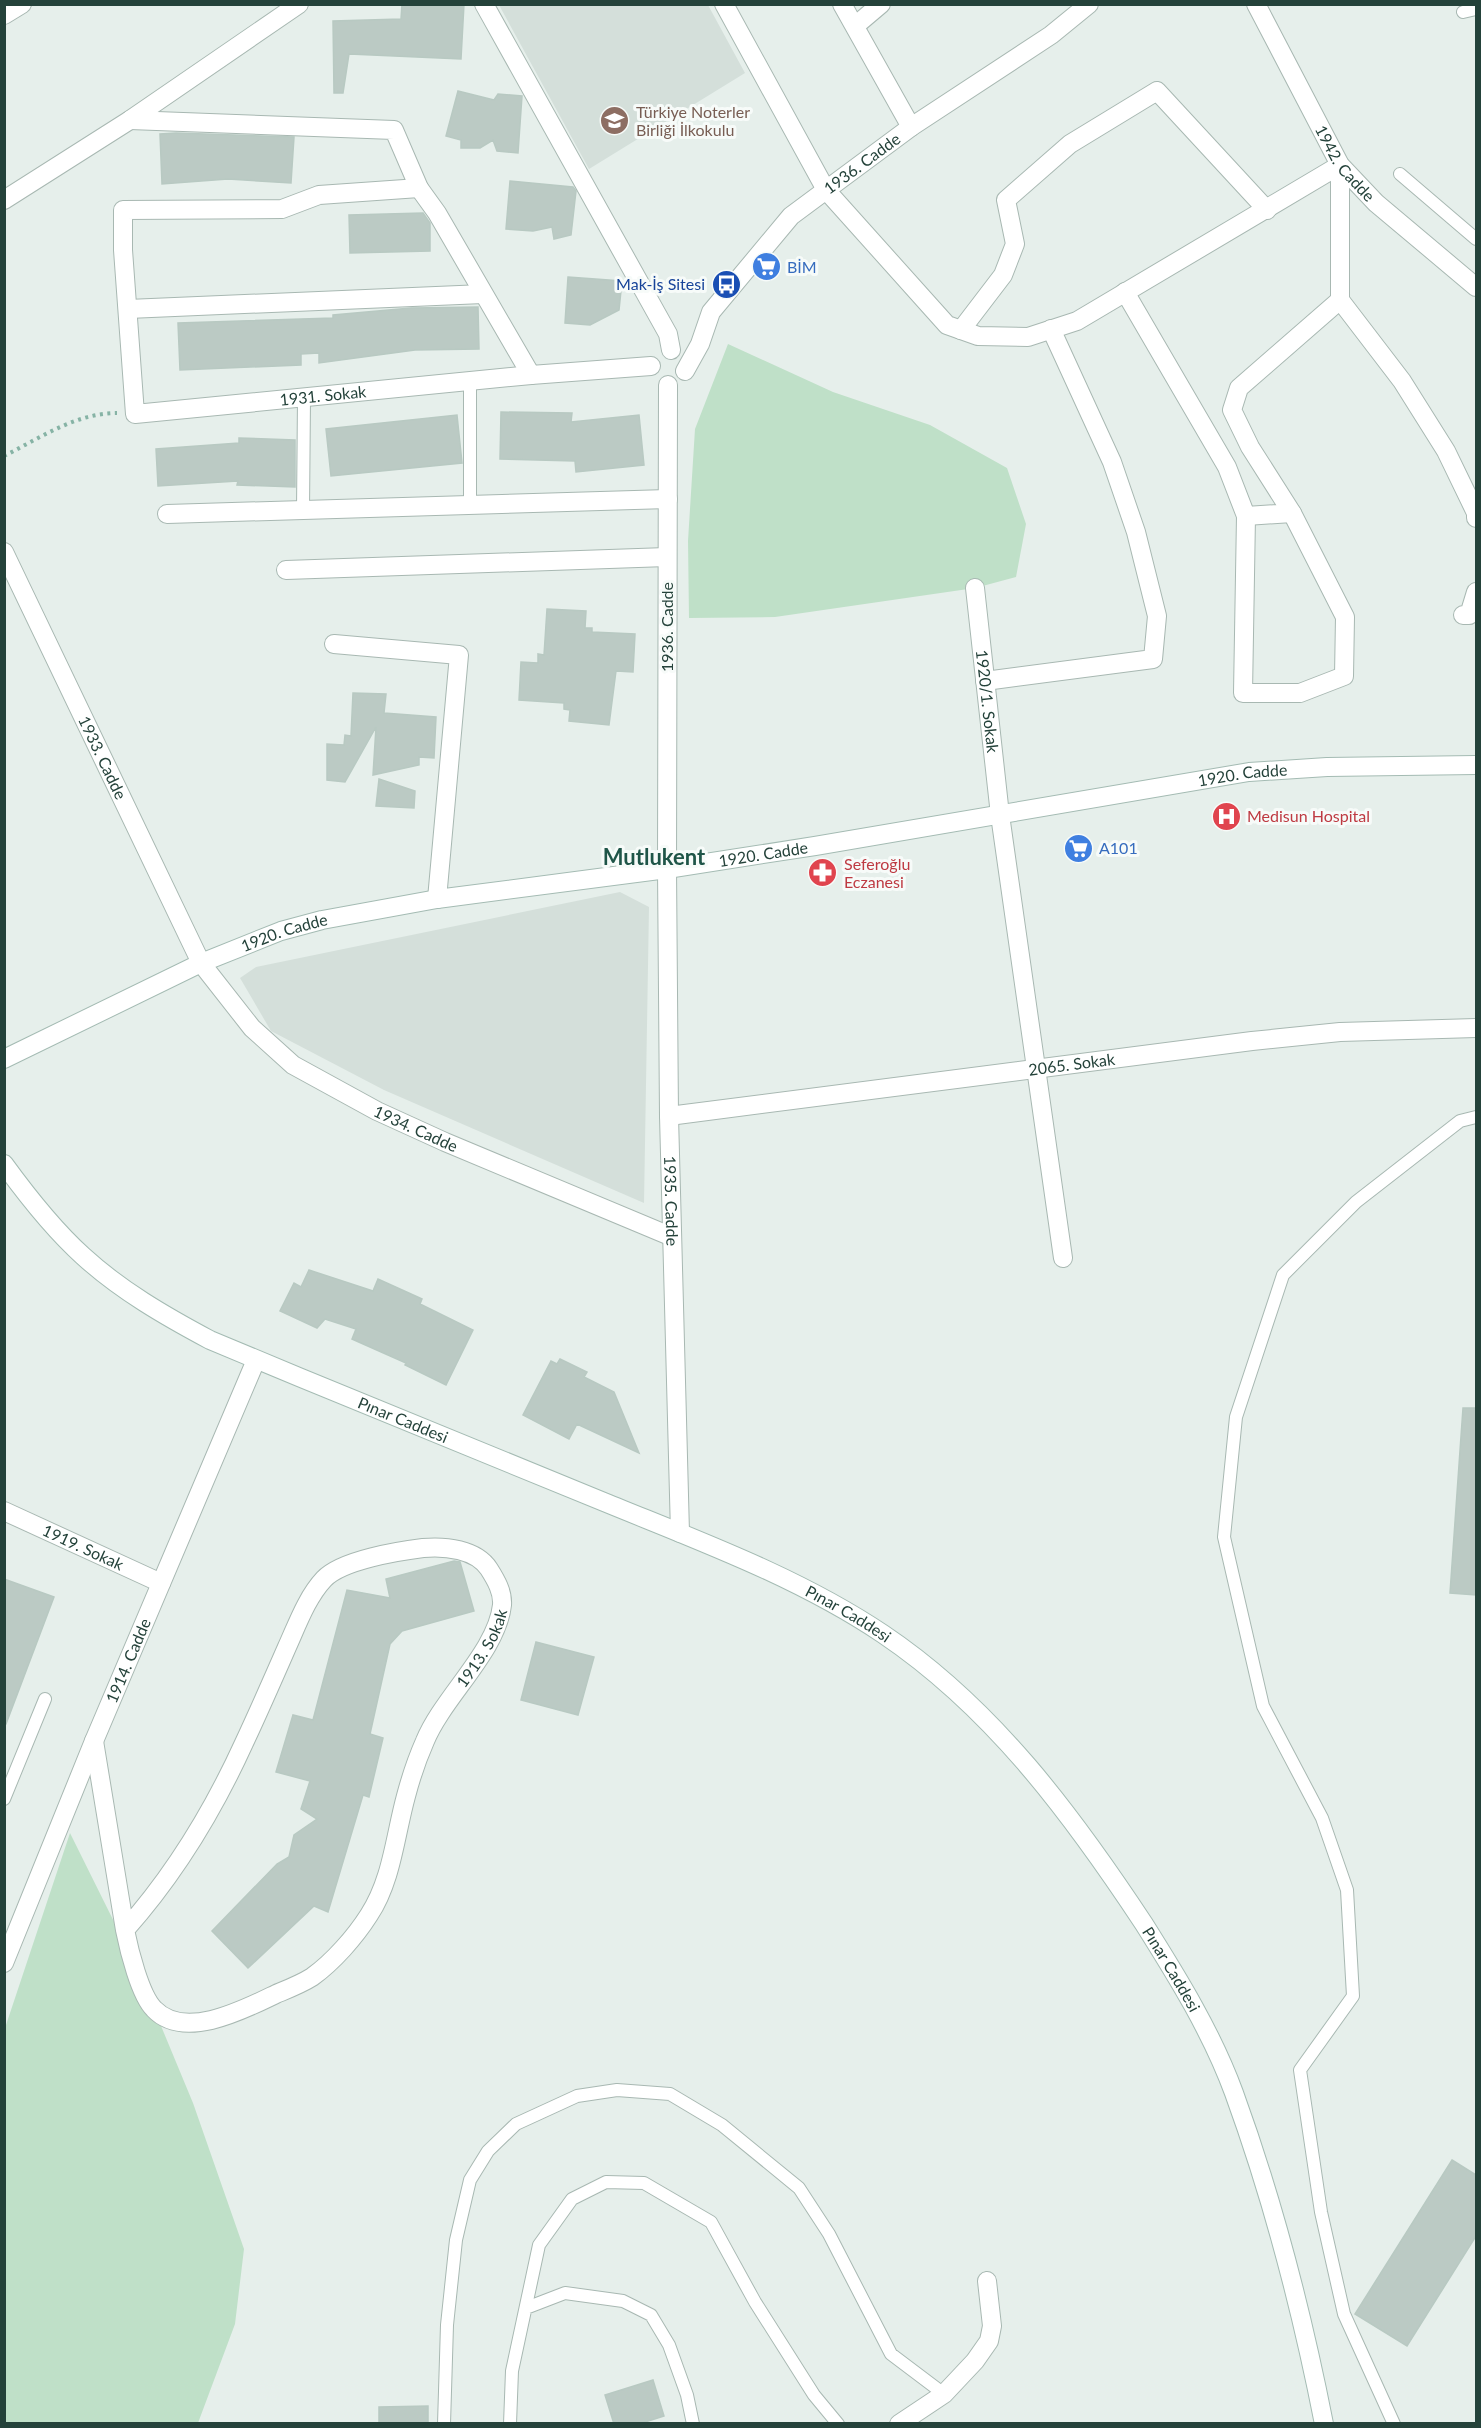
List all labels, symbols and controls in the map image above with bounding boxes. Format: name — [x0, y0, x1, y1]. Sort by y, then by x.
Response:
place label: Türkiye Noterler Birliği İlkokulu — [636, 102, 750, 139]
school or university icon: Türkiye Noterler Birliği İlkokulu — [599, 105, 631, 137]
street label: 1942. Cadde — [1312, 122, 1379, 205]
street label: 1936. Cadde — [820, 129, 903, 197]
supermarket icon: BİM — [750, 251, 782, 283]
place label: BİM — [787, 257, 817, 276]
bus stop icon: Mak-İş Sitesi — [710, 268, 742, 300]
place label: Mak-İş Sitesi — [616, 274, 705, 293]
street label: 1931. Sokak — [279, 381, 368, 409]
street label: 1936. Cadde — [657, 582, 676, 672]
street label: 1920/1. Sokak — [973, 649, 1003, 755]
street label: 1933. Cadde — [75, 713, 131, 802]
street label: 1920. Cadde — [1196, 760, 1288, 790]
hospital icon: Medisun Hospital — [1210, 800, 1242, 832]
place label: Medisun Hospital — [1247, 806, 1370, 825]
supermarket icon: A101 — [1062, 832, 1094, 864]
street label: 1920. Cadde — [717, 837, 809, 870]
place label: A101 — [1099, 838, 1138, 857]
district label: Mutlukent — [603, 843, 706, 870]
place label: Seferoğlu Eczanesi — [844, 854, 910, 891]
pharmacy icon: Seferoğlu Eczanesi — [807, 857, 839, 889]
street label: 1920. Cadde — [238, 909, 329, 955]
street label: 2065. Sokak — [1027, 1049, 1117, 1079]
street label: 1934. Cadde — [371, 1101, 461, 1155]
street label: 1935. Cadde — [661, 1156, 682, 1246]
street label: Pınar Caddesi — [355, 1392, 451, 1446]
street label: 1919. Sokak — [40, 1520, 128, 1574]
street label: Pınar Caddesi — [803, 1581, 895, 1646]
street label: 1913. Sokak — [452, 1606, 510, 1691]
street label: 1914. Cadde — [101, 1615, 154, 1705]
street label: Pınar Caddesi — [1139, 1923, 1205, 2015]

